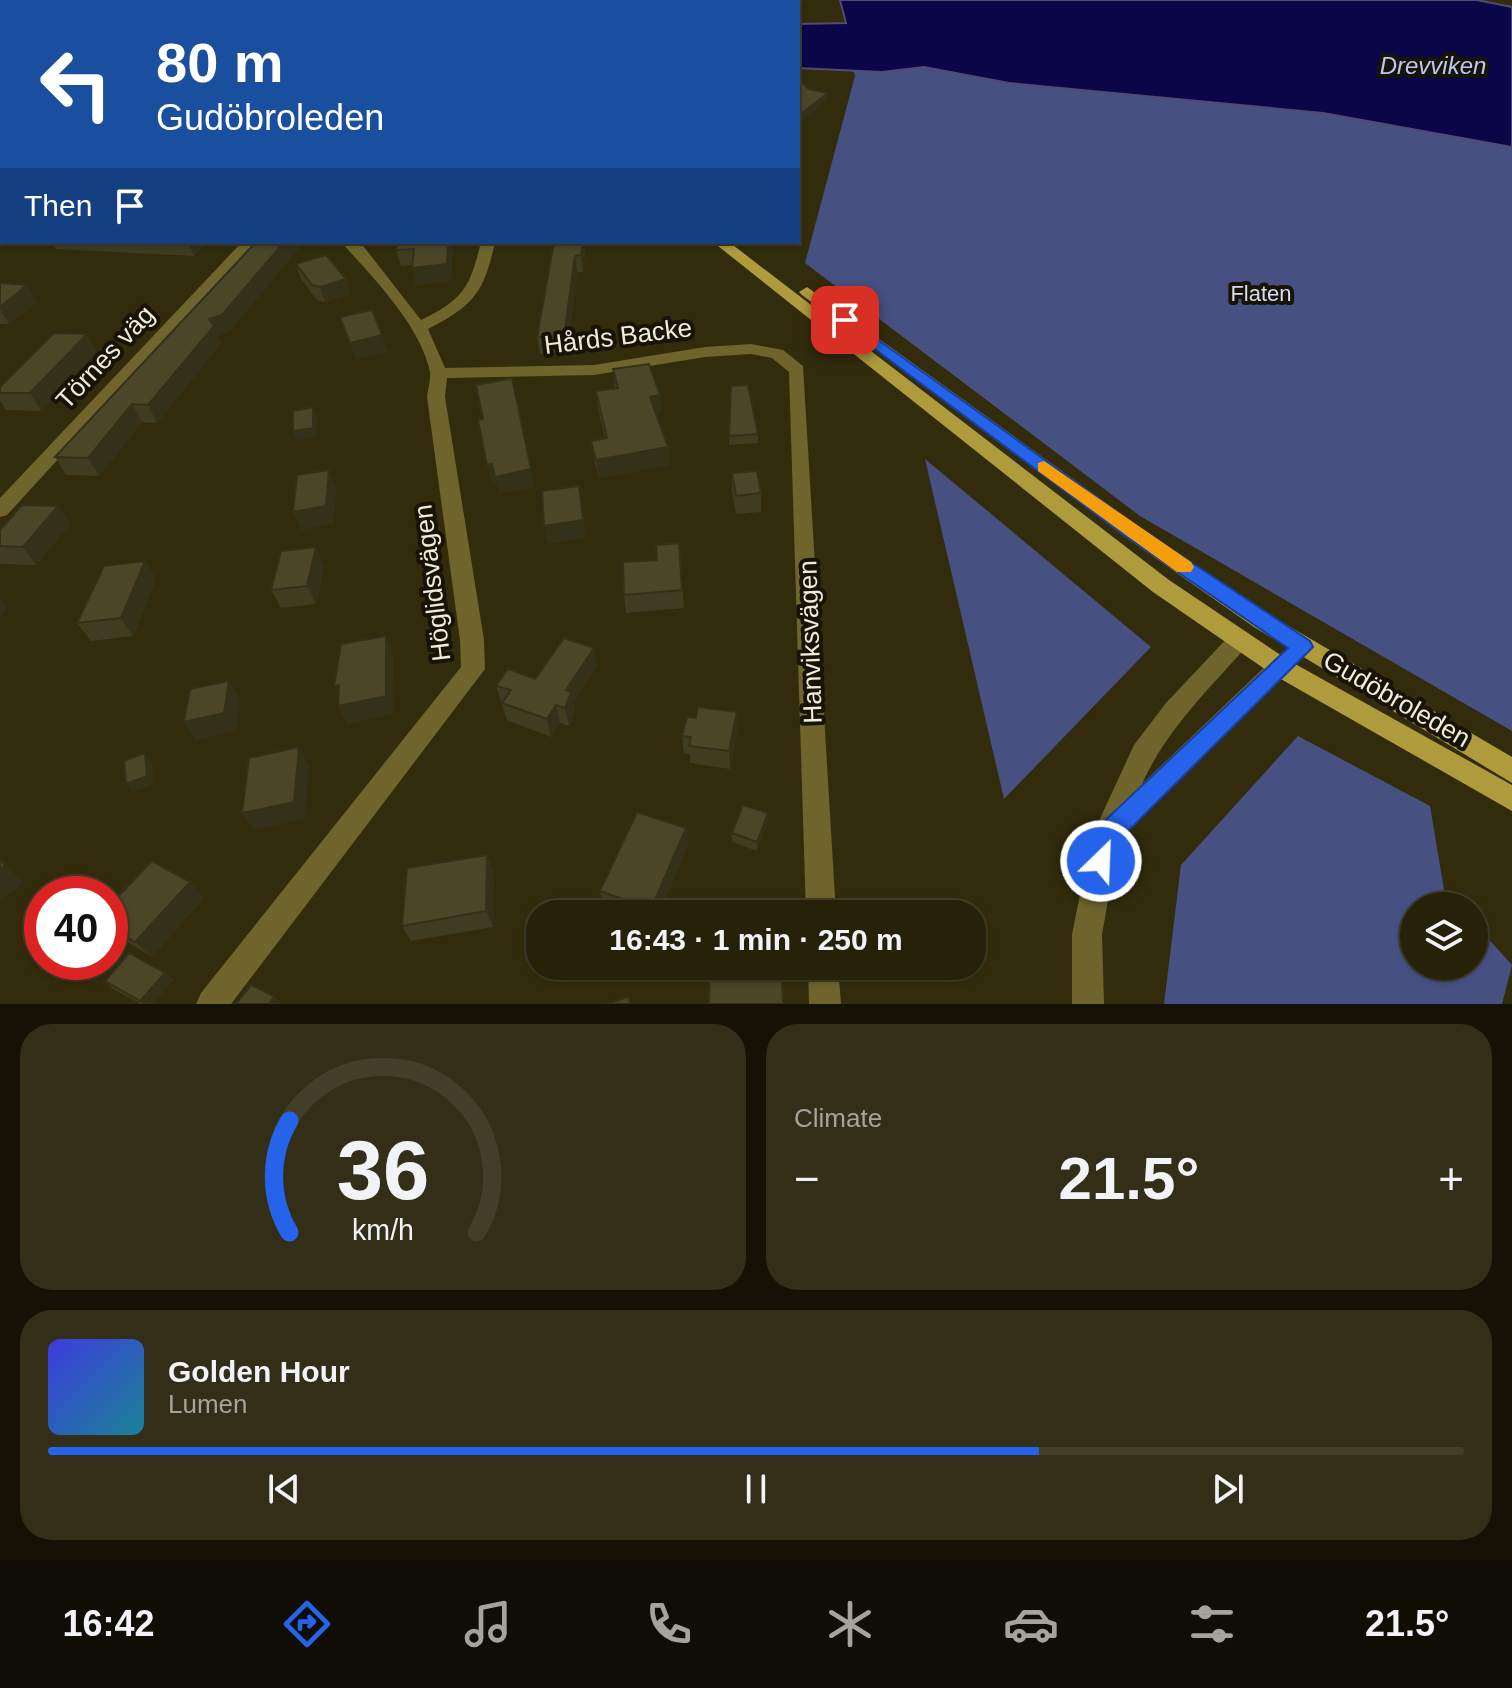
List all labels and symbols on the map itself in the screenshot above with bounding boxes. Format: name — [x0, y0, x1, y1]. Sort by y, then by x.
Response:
water label: Drevviken — [1380, 52, 1486, 79]
park label: Flaten — [1230, 281, 1292, 306]
pin — [811, 286, 879, 354]
street label: Törnes väg — [50, 299, 160, 415]
street label: Hårds Backe — [542, 312, 694, 360]
street label: Höglidsvägen — [408, 503, 456, 663]
street label: Hanviksvägen — [792, 560, 828, 724]
street label: Gudöbroleden — [1318, 645, 1476, 753]
position arrow — [1059, 819, 1143, 903]
speed limit sign: 40 — [24, 876, 128, 980]

